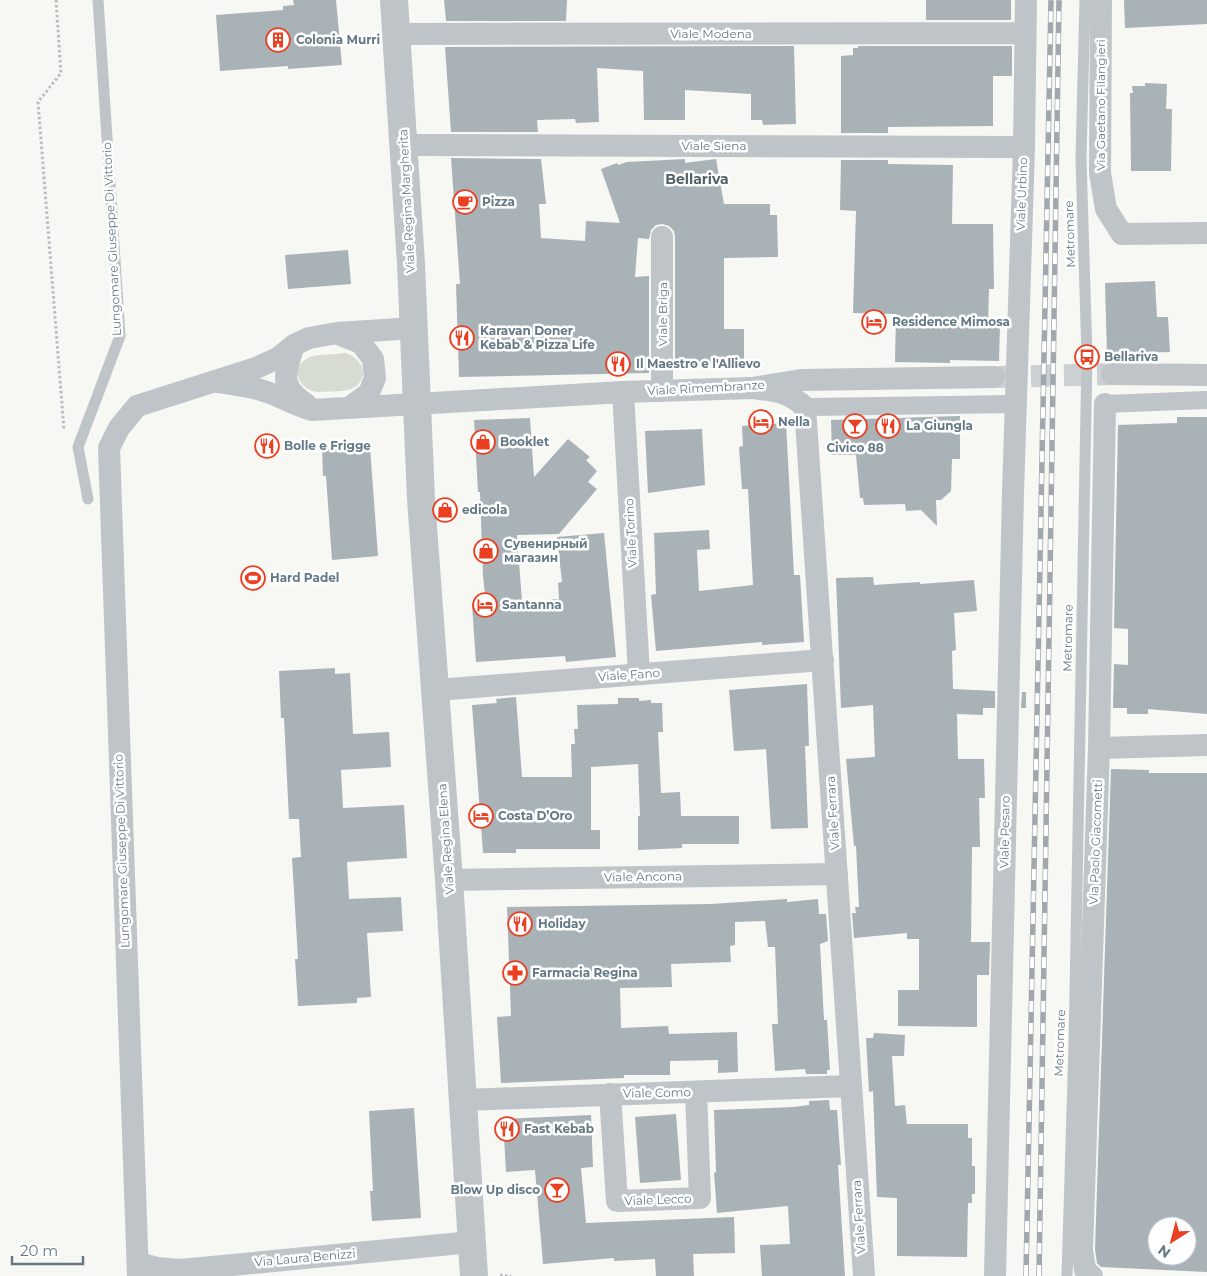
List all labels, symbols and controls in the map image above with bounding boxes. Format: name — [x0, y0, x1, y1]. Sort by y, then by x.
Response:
street label: Viale Modena — [670, 26, 752, 41]
building icon: Colonia Murri — [265, 27, 291, 53]
place label: Colonia Murri — [296, 32, 380, 47]
street label: Via Gaetano Filangieri — [1093, 39, 1108, 171]
street label: Viale Regina Margherita — [395, 129, 418, 273]
street label: Viale Siena — [681, 138, 747, 153]
street label: Lungomare Giuseppe Di Vittorio — [99, 142, 124, 336]
street label: Viale Urbino — [1013, 157, 1030, 231]
district label: Bellariva — [665, 170, 729, 188]
cafe icon: Pizza — [452, 189, 478, 215]
place label: Pizza — [482, 194, 515, 209]
street label: Metromare — [1061, 200, 1078, 268]
street label: Viale Briga — [655, 282, 670, 346]
hotel icon: Residence Mimosa — [861, 309, 887, 335]
place label: Residence Mimosa — [892, 314, 1010, 329]
place label: Karavan Doner Kebab & Pizza Life — [480, 323, 595, 352]
restaurant icon: Karavan Doner Kebab & Pizza Life — [449, 325, 475, 351]
bus stop icon: Bellariva — [1074, 344, 1100, 370]
place label: Bellariva — [1104, 349, 1158, 364]
restaurant icon: Il Maestro e l'Allievo — [605, 351, 631, 377]
place label: Il Maestro e l'Allievo — [636, 356, 761, 371]
street label: Viale Rimembranze — [647, 377, 765, 398]
hotel icon: Nella — [748, 409, 774, 435]
bar icon: Civico 88 — [842, 413, 868, 439]
restaurant icon: La Giungla — [875, 413, 901, 439]
place label: Nella — [778, 414, 810, 429]
place label: La Giungla — [906, 418, 973, 433]
shop icon: Booklet — [470, 429, 496, 455]
restaurant icon: Bolle e Frigge — [254, 433, 280, 459]
place label: Booklet — [500, 434, 550, 449]
place label: Bolle e Frigge — [284, 438, 371, 453]
place label: Civico 88 — [826, 440, 884, 455]
shop icon: edicola — [432, 497, 458, 523]
street label: Viale Torino — [621, 498, 640, 568]
place label: edicola — [462, 502, 507, 517]
place label: Сувенирный магазин — [504, 536, 588, 565]
shop icon: Сувенирный магазин — [473, 538, 499, 564]
sports icon: Hard Padel — [240, 565, 266, 591]
place label: Hard Padel — [270, 570, 339, 585]
hotel icon: Santanna — [472, 592, 498, 618]
place label: Santanna — [502, 597, 562, 612]
street label: Metromare — [1059, 604, 1076, 672]
street label: Viale Fano — [597, 665, 660, 684]
street label: Lungomare Giuseppe Di Vittorio — [111, 754, 132, 948]
street label: Viale Ferrara — [822, 775, 843, 851]
street label: Via Paolo Giacometti — [1086, 779, 1105, 905]
street label: Viale Regina Elena — [434, 783, 457, 895]
street label: Viale Pesaro — [996, 795, 1013, 869]
hotel icon: Costa D’Oro — [468, 803, 494, 829]
place label: Costa D’Oro — [498, 808, 573, 823]
street label: Viale Ancona — [604, 868, 682, 885]
restaurant icon: Holiday — [507, 911, 533, 937]
place label: Holiday — [538, 916, 586, 931]
pharmacy icon: Farmacia Regina — [502, 960, 528, 986]
place label: Farmacia Regina — [532, 965, 638, 980]
street label: Metromare — [1051, 1009, 1068, 1077]
street label: Viale Como — [623, 1084, 691, 1101]
restaurant icon: Fast Kebab — [494, 1116, 520, 1142]
place label: Fast Kebab — [524, 1121, 594, 1136]
bar icon: Blow Up disco — [544, 1177, 570, 1203]
street label: Viale Ferrara — [848, 1179, 869, 1255]
place label: Blow Up disco — [451, 1182, 540, 1197]
street label: Viale Lecco — [624, 1191, 692, 1208]
north arrow — [1147, 1216, 1197, 1266]
scale bar — [12, 1234, 84, 1266]
text: 20 m — [20, 1241, 58, 1260]
text: N — [1154, 1241, 1174, 1262]
street label: Via Laura Benizzi — [254, 1246, 356, 1269]

